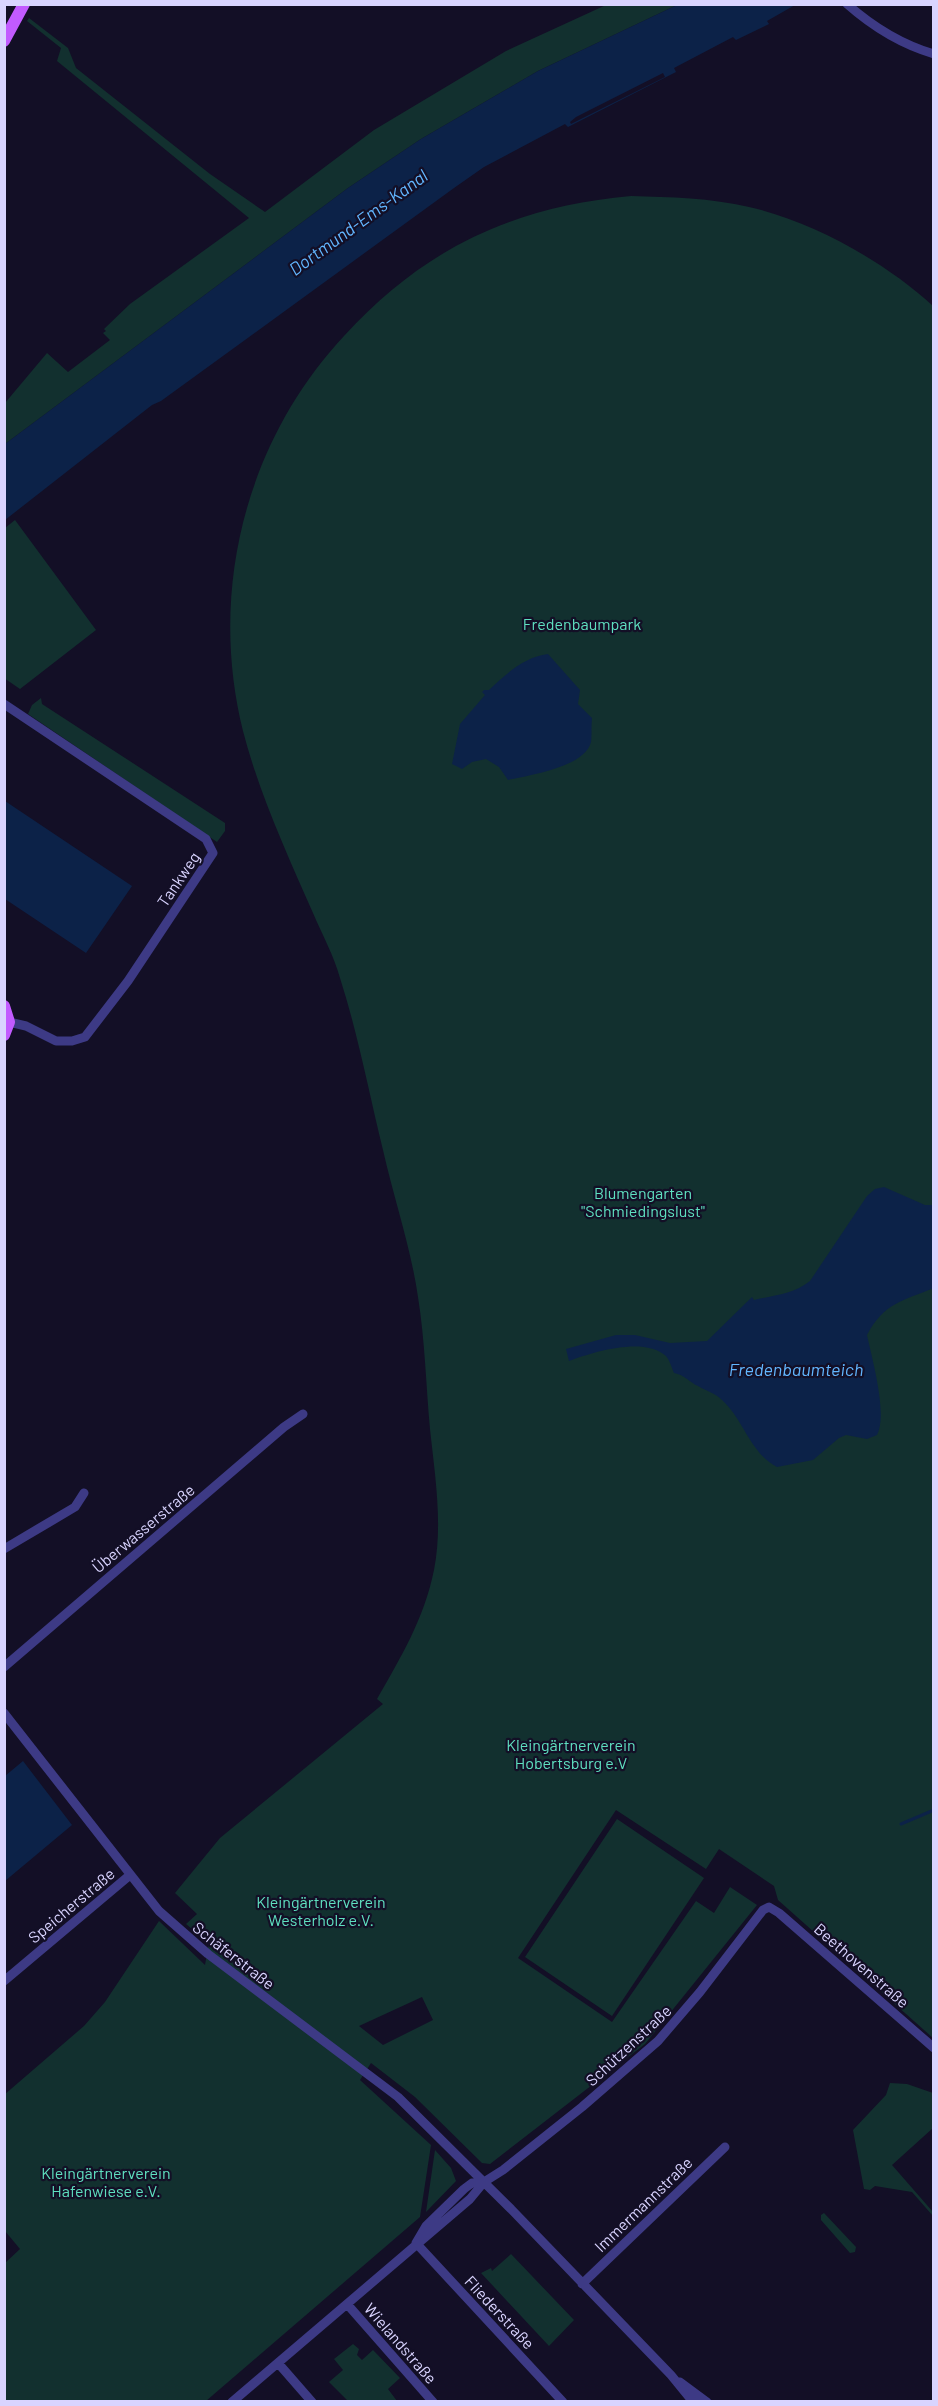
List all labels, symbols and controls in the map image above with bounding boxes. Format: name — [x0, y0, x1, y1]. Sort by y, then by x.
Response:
water label: Dortmund-Ems-Kanal — [284, 164, 432, 280]
park label: Fredenbaumpark — [523, 614, 641, 633]
street label: Tankweg — [153, 848, 203, 910]
park label: Blumengarten "Schmiedingslust" — [581, 1183, 705, 1220]
water label: Fredenbaumteich — [729, 1358, 863, 1380]
street label: Überwasserstraße — [88, 1480, 198, 1576]
park label: Kleingärtnerverein Hobertsburg e.V — [506, 1735, 636, 1772]
street label: Speicherstraße — [24, 1863, 118, 1947]
park label: Kleingärtnerverein Westerholz e.V. — [256, 1892, 386, 1929]
street label: Schäferstraße — [189, 1917, 279, 1993]
street label: Beethovenstraße — [811, 1919, 913, 2011]
street label: Schützenstraße — [581, 2001, 675, 2089]
street label: Immermannstraße — [590, 2153, 696, 2255]
park label: Kleingärtnerverein Hafenwiese e.V. — [41, 2163, 171, 2200]
street label: Fliederstraße — [461, 2271, 539, 2353]
street label: Wielandstraße — [361, 2299, 441, 2387]

